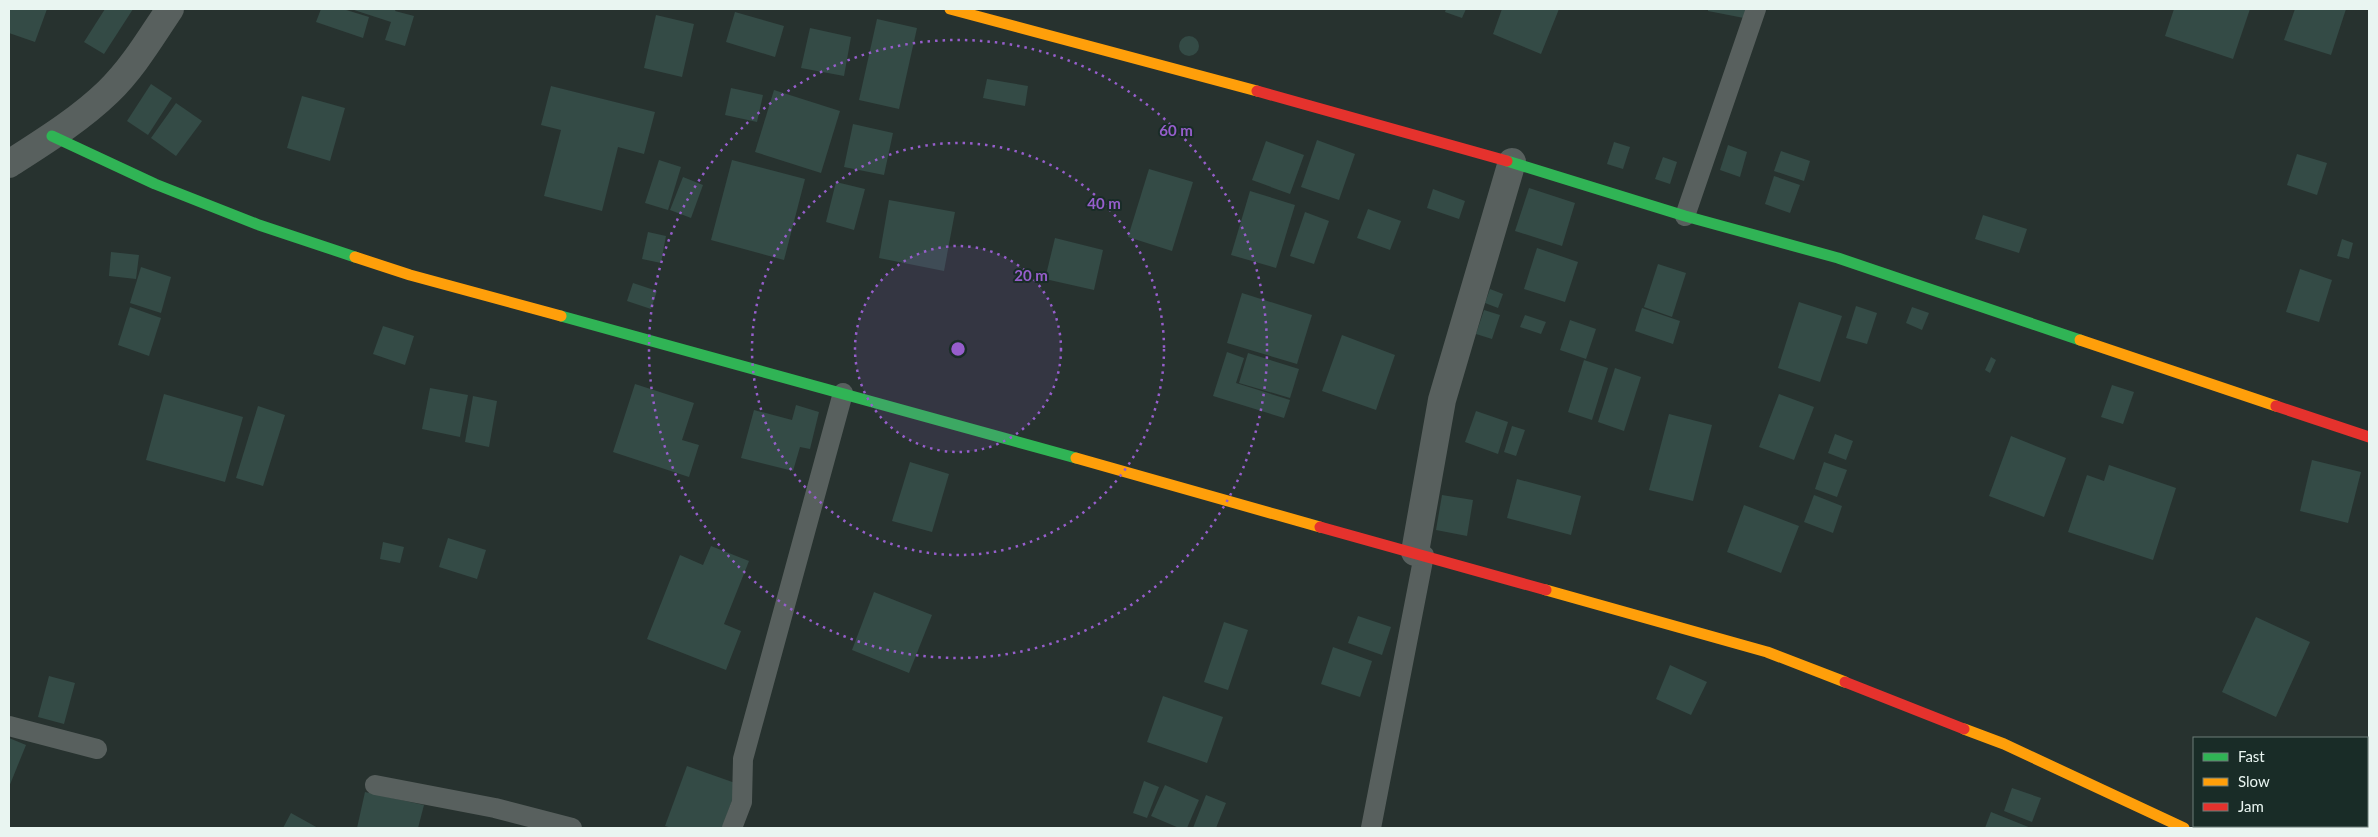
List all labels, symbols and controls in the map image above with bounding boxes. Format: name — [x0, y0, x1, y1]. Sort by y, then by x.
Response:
text: 60 m — [1159, 121, 1193, 139]
text: 40 m — [1087, 194, 1121, 212]
text: 20 m — [1014, 266, 1048, 284]
centre of rings — [949, 340, 967, 358]
legend — [2193, 737, 2368, 827]
text: Fast — [2238, 747, 2265, 765]
text: Slow — [2238, 772, 2270, 790]
text: Jam — [2238, 797, 2264, 815]

